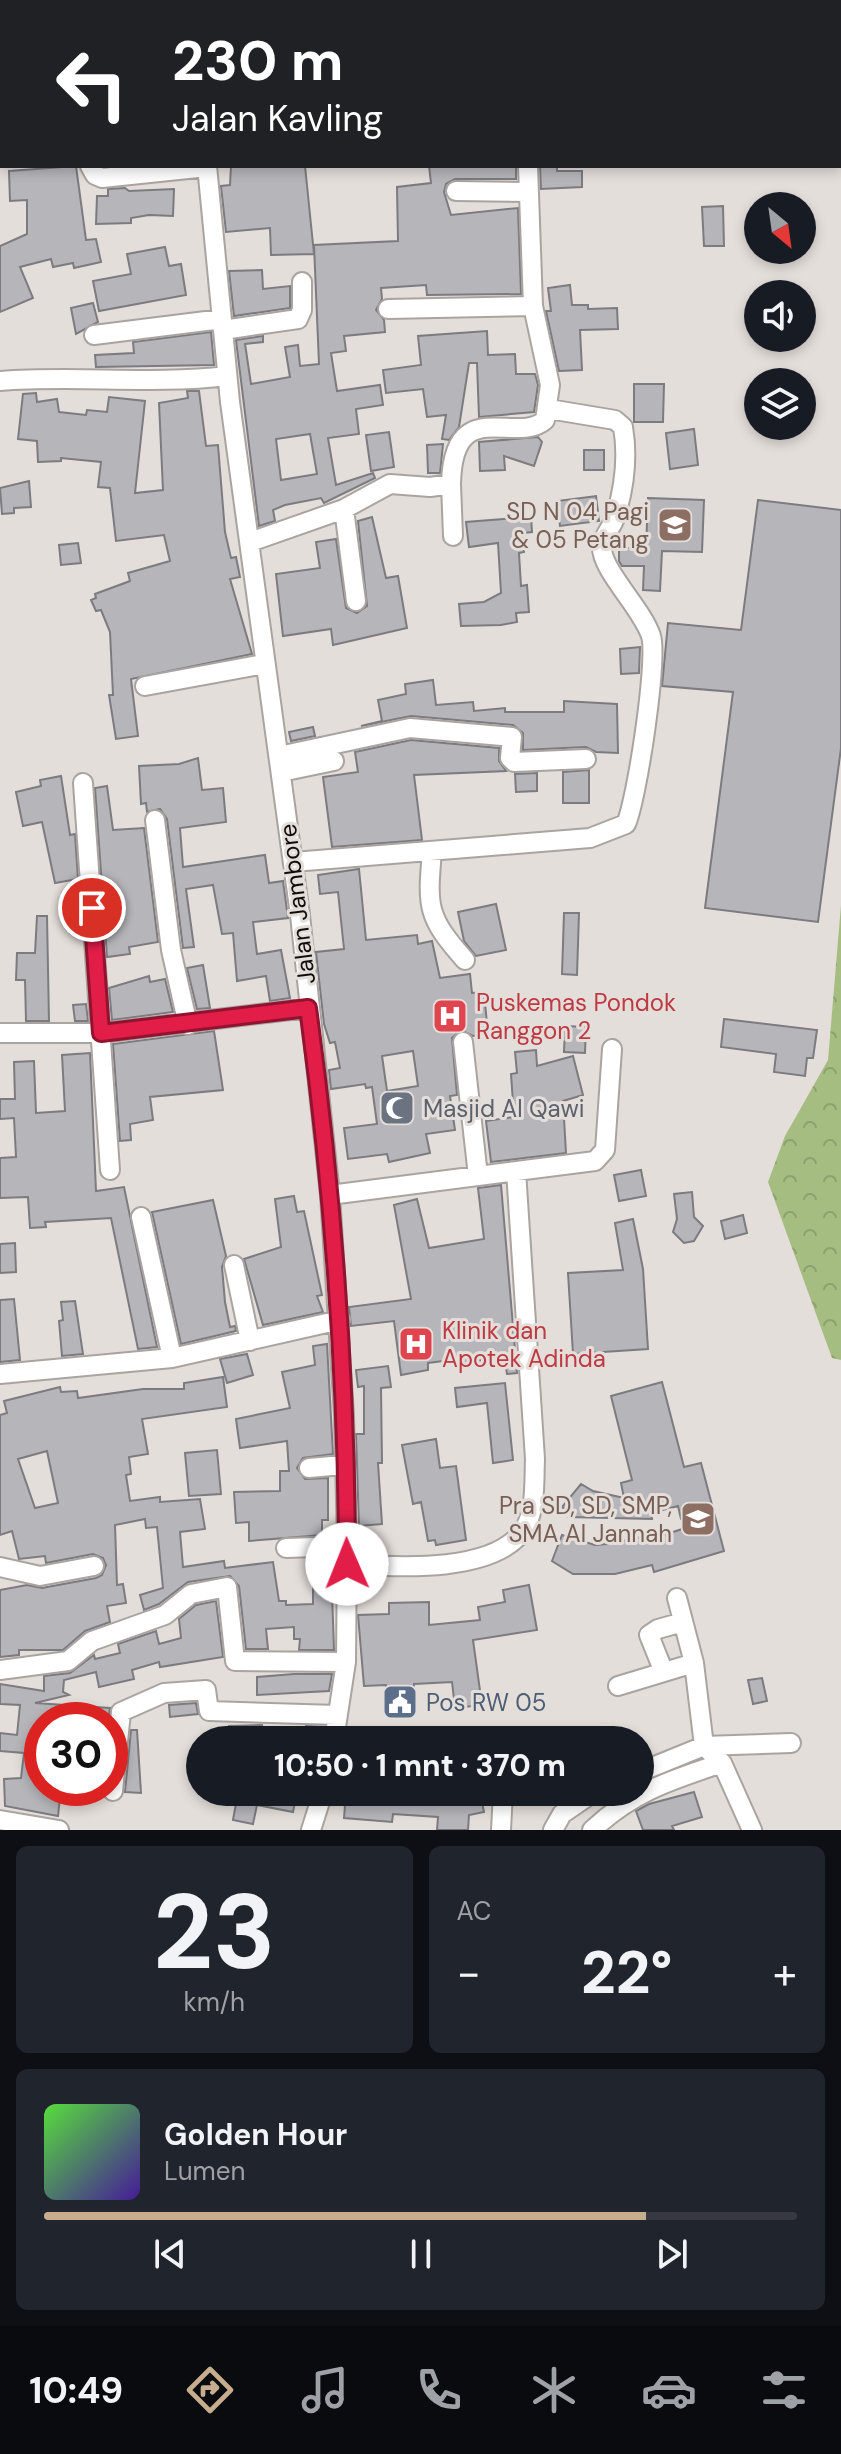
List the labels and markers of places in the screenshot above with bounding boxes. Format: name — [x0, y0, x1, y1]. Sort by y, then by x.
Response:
place label: SD N 04 Pagi & 05 Petang — [506, 496, 649, 555]
school or university icon: SD N 04 Pagi & 05 Petang — [656, 506, 694, 544]
pin — [58, 874, 126, 942]
place label: Puskemas Pondok Ranggon 2 — [476, 987, 676, 1046]
hospital icon: Puskemas Pondok Ranggon 2 — [431, 997, 469, 1035]
mosque icon: Masjid Al Qawi — [378, 1089, 416, 1127]
place label: Masjid Al Qawi — [423, 1093, 584, 1124]
place label: Klinik dan Apotek Adinda — [442, 1315, 606, 1374]
hospital icon: Klinik dan Apotek Adinda — [397, 1325, 435, 1363]
place label: Pra SD, SD, SMP, SMA Al Jannah — [499, 1490, 672, 1549]
school or university icon: Pra SD, SD, SMP, SMA Al Jannah — [679, 1500, 717, 1538]
public building icon: Pos RW 05 — [381, 1683, 419, 1721]
place label: Pos RW 05 — [426, 1687, 546, 1718]

